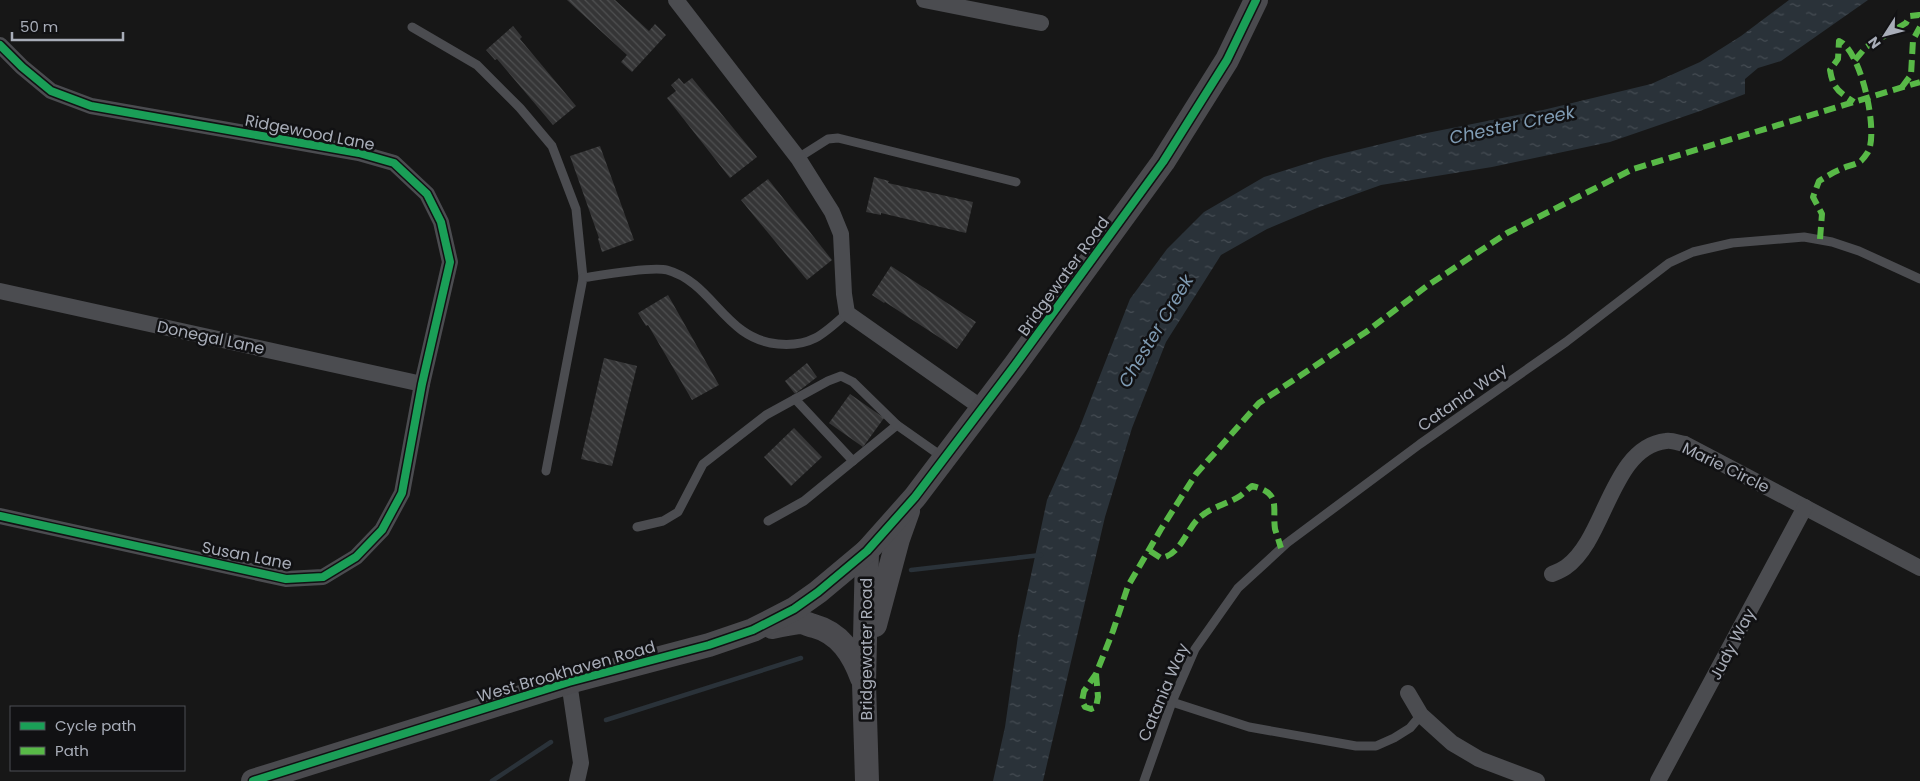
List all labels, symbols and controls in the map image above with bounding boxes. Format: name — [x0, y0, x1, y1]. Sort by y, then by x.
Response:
scale bar — [12, 10, 124, 42]
north arrow — [1860, 10, 1910, 60]
text: 50 m — [20, 16, 58, 37]
text: N — [1863, 33, 1886, 53]
water label: Chester Creek — [1447, 99, 1578, 150]
street label: Ridgewood Lane — [243, 109, 377, 156]
street label: Bridgewater Road — [1012, 212, 1115, 341]
water label: Chester Creek — [1112, 269, 1200, 392]
street label: Donegal Lane — [155, 315, 267, 360]
street label: Catania Way — [1413, 358, 1512, 437]
street label: Marie Circle — [1678, 436, 1773, 499]
street label: Susan Lane — [200, 536, 294, 575]
street label: Bridgewater Road — [855, 578, 878, 720]
street label: Judy Way — [1704, 604, 1761, 684]
street label: West Brookhaven Road — [474, 635, 658, 708]
street label: Catania Way — [1132, 640, 1194, 745]
legend — [10, 706, 185, 771]
text: Cycle path — [55, 715, 136, 736]
text: Path — [55, 740, 89, 761]

